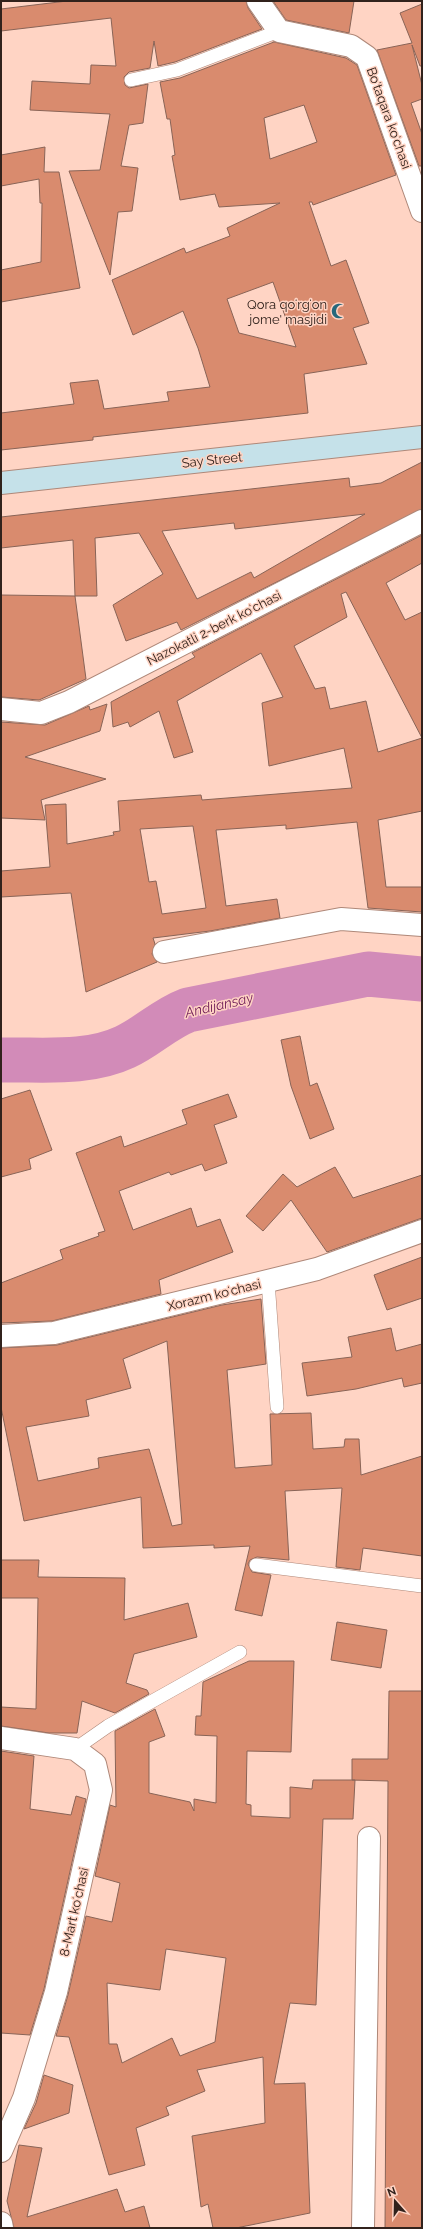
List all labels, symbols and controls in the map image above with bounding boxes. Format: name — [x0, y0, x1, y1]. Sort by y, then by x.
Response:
street label: Boʻtaqara koʻchasi — [364, 65, 414, 171]
place label: Qora qoʻrgʻon jome' masjidi — [247, 297, 327, 327]
mosque icon: Qora qoʻrgʻon jome' masjidi — [330, 302, 348, 320]
street label: Say Street — [181, 449, 244, 471]
street label: Nazokatli 2-berk koʻchasi — [144, 588, 284, 668]
water label: Andijansay — [182, 989, 256, 1021]
street label: Xorazm koʻchasi — [166, 1276, 262, 1314]
street label: 8-Mart koʻchasi — [56, 1866, 92, 1958]
north arrow — [375, 2181, 415, 2221]
text: N — [386, 2185, 398, 2200]

